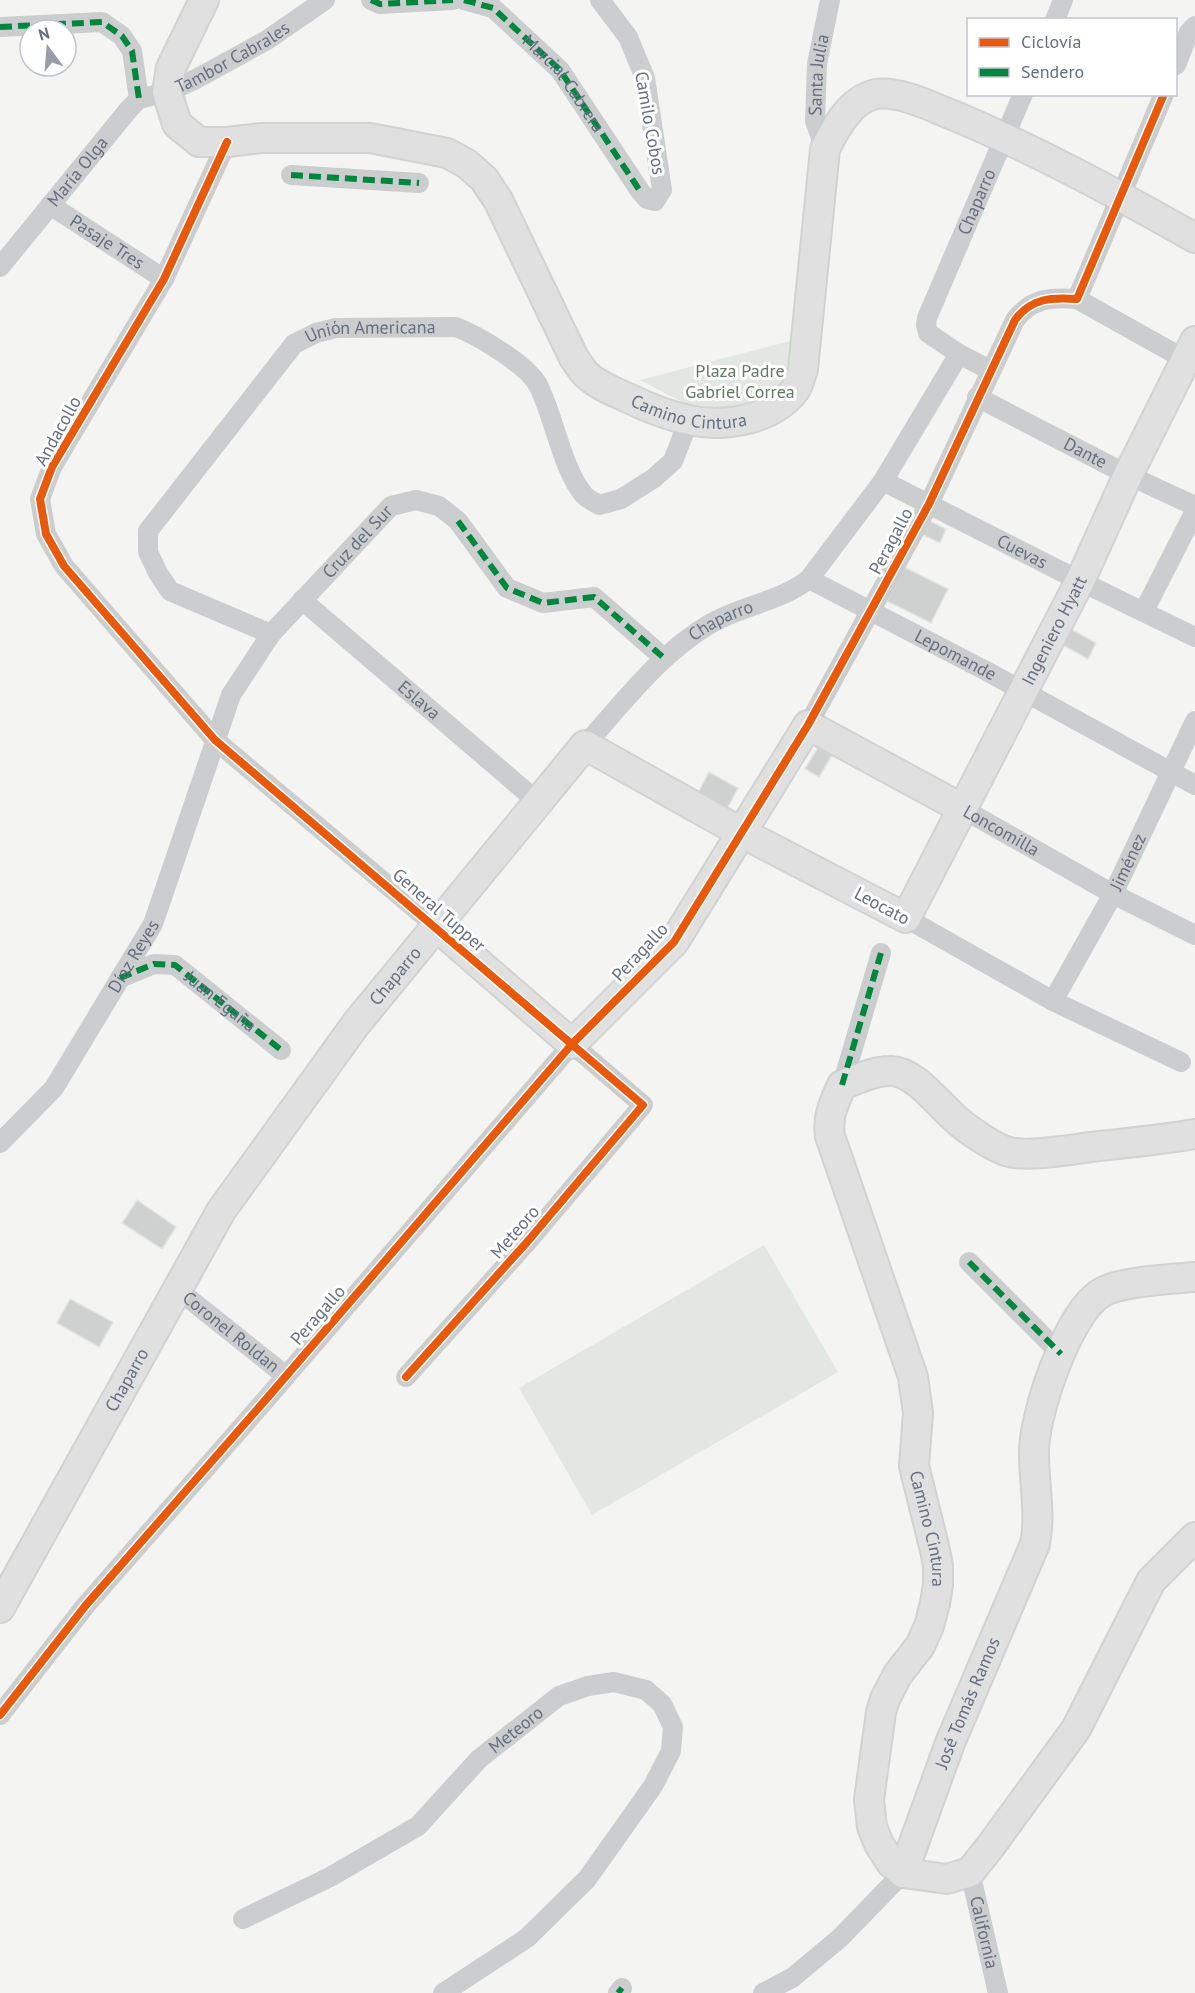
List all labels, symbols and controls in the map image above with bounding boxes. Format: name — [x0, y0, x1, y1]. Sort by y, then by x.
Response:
street label: Tambor Cabrales — [171, 16, 294, 98]
north arrow — [18, 18, 78, 78]
legend — [967, 18, 1177, 96]
text: N — [36, 23, 52, 45]
street label: Marcial Cabrera — [518, 29, 610, 137]
text: Ciclovía — [1021, 30, 1081, 53]
street label: Santa Julia — [803, 32, 834, 116]
text: Sendero — [1021, 60, 1084, 83]
street label: Camilo Cobos — [630, 70, 671, 176]
street label: María Olga — [42, 132, 113, 211]
street label: Chaparro — [952, 165, 1001, 238]
street label: Pasaje Tres — [66, 209, 149, 274]
street label: Unión Americana — [301, 315, 436, 348]
park label: Plaza Padre Gabriel Correa — [685, 359, 795, 403]
street label: Camino Cintura — [627, 389, 749, 434]
street label: Andacollo — [29, 392, 86, 470]
street label: Dante — [1060, 432, 1111, 473]
street label: Cruz del Sur — [317, 500, 397, 583]
street label: Peragallo — [863, 503, 918, 578]
street label: Cuevas — [993, 529, 1051, 574]
street label: Ingeniero Hyatt — [1016, 572, 1092, 689]
street label: Chaparro — [683, 595, 756, 646]
street label: Lepomande — [911, 624, 1001, 685]
street label: Eslava — [393, 675, 445, 724]
street label: Loncomilla — [959, 800, 1044, 861]
street label: Jiménez — [1104, 830, 1151, 895]
street label: General Tupper — [388, 863, 491, 956]
street label: Leocato — [851, 881, 914, 930]
street label: Díaz Reyes — [102, 915, 164, 997]
street label: Peragallo — [607, 917, 673, 986]
street label: Chaparro — [364, 942, 426, 1010]
street label: Juan Egaña — [179, 965, 261, 1037]
street label: Meteoro — [485, 1200, 544, 1263]
street label: Peragallo — [285, 1280, 350, 1350]
street label: Coronel Roldan — [178, 1286, 284, 1377]
street label: Chaparro — [100, 1344, 154, 1416]
street label: Camino Cintura — [905, 1468, 950, 1587]
street label: José Tomás Ramos — [929, 1633, 1005, 1773]
street label: Meteoro — [484, 1701, 548, 1758]
street label: California — [965, 1894, 1004, 1971]

